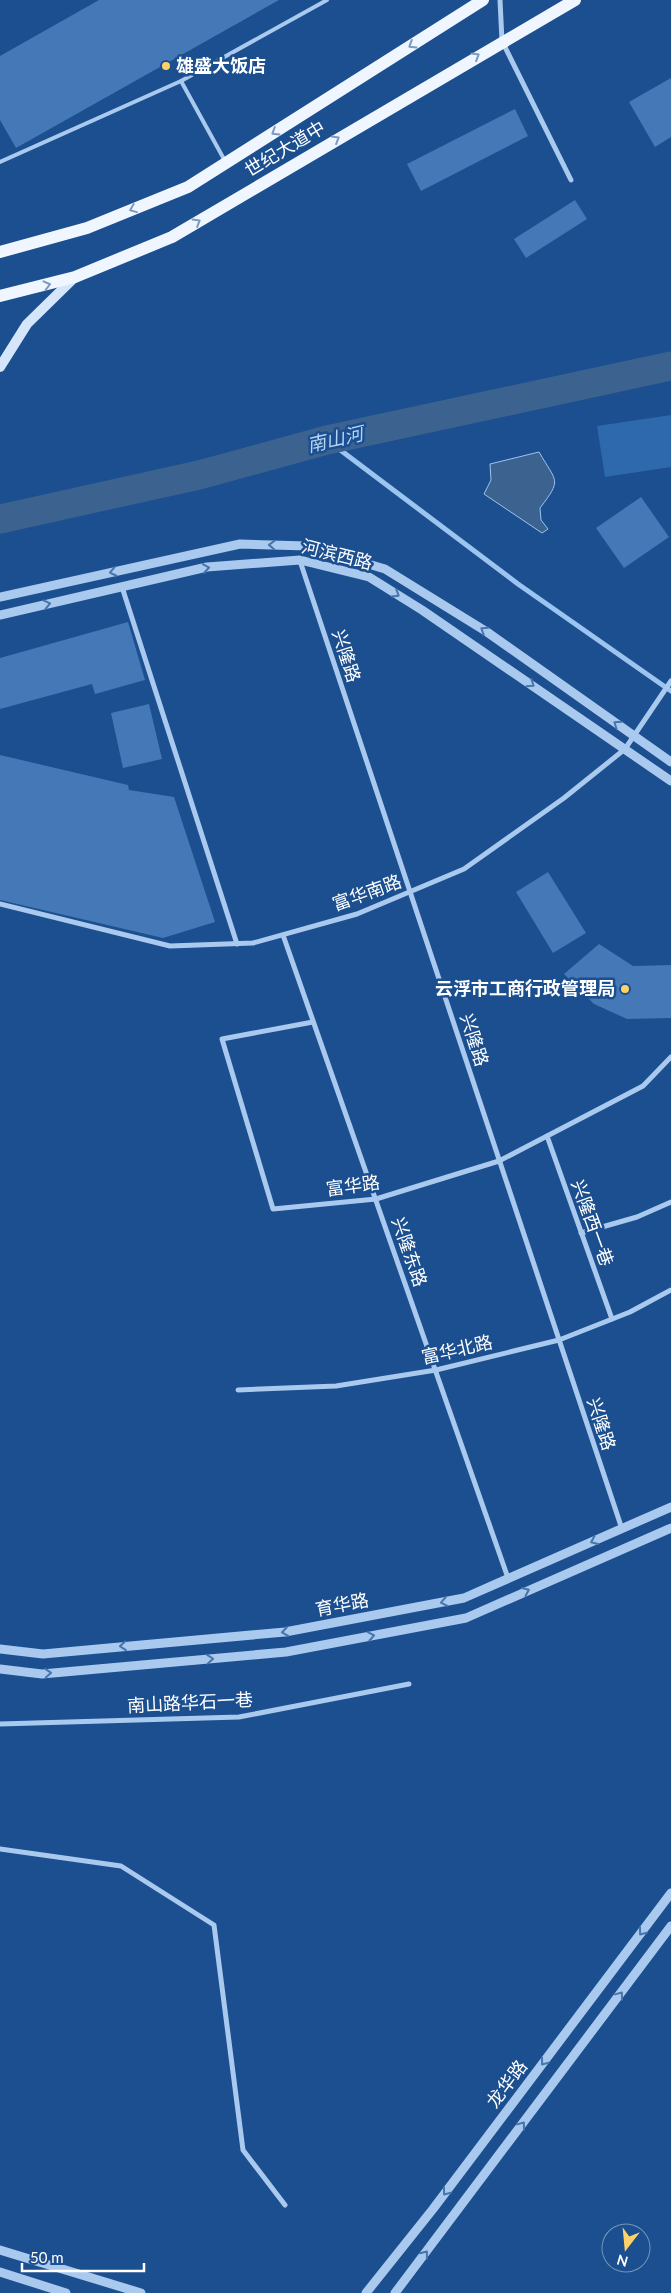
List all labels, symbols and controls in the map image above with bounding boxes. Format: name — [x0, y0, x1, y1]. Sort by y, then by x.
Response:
one-way arrow — [409, 38, 418, 48]
one-way arrow — [471, 53, 480, 63]
place label: 雄盛大饭店 — [176, 54, 266, 76]
marker: 雄盛大饭店 — [160, 60, 172, 72]
street label: 世纪大道中 — [240, 116, 329, 181]
one-way arrow — [271, 125, 280, 135]
one-way arrow — [331, 136, 340, 146]
one-way arrow — [129, 203, 138, 213]
one-way arrow — [191, 219, 200, 229]
one-way arrow — [43, 280, 51, 290]
water label: 南山河 — [305, 420, 369, 456]
street label: 河滨西路 — [300, 535, 375, 573]
one-way arrow — [268, 540, 276, 550]
one-way arrow — [201, 563, 210, 573]
one-way arrow — [108, 566, 117, 577]
one-way arrow — [391, 587, 400, 597]
one-way arrow — [43, 599, 52, 610]
street label: 兴隆路 — [328, 627, 366, 685]
one-way arrow — [480, 627, 489, 637]
one-way arrow — [526, 678, 535, 688]
one-way arrow — [613, 721, 623, 730]
street label: 富华南路 — [329, 869, 404, 915]
place label: 云浮市工商行政管理局 — [435, 977, 615, 999]
marker: 云浮市工商行政管理局 — [619, 983, 631, 995]
street label: 兴隆路 — [456, 1011, 494, 1069]
street label: 富华路 — [325, 1170, 381, 1200]
street label: 兴隆西一巷 — [567, 1177, 619, 1269]
street label: 兴隆东路 — [388, 1214, 432, 1289]
street label: 富华北路 — [419, 1330, 494, 1368]
street label: 兴隆路 — [583, 1395, 621, 1453]
one-way arrow — [590, 1534, 599, 1545]
one-way arrow — [521, 1587, 530, 1598]
street label: 育华路 — [313, 1588, 370, 1620]
one-way arrow — [440, 1596, 449, 1606]
one-way arrow — [280, 1626, 289, 1636]
one-way arrow — [367, 1631, 375, 1642]
one-way arrow — [118, 1641, 126, 1652]
one-way arrow — [207, 1654, 215, 1665]
one-way arrow — [45, 1668, 53, 1679]
street label: 南山路华石一巷 — [126, 1688, 253, 1716]
one-way arrow — [639, 1926, 647, 1935]
one-way arrow — [614, 1991, 623, 2001]
street label: 龙华路 — [481, 2055, 531, 2112]
one-way arrow — [541, 2056, 549, 2065]
one-way arrow — [517, 2122, 525, 2131]
one-way arrow — [443, 2186, 452, 2196]
north arrow — [601, 2223, 651, 2273]
scale bar — [22, 2240, 145, 2272]
text: 50 m — [30, 2248, 64, 2266]
one-way arrow — [419, 2251, 428, 2260]
text: N — [615, 2251, 630, 2271]

